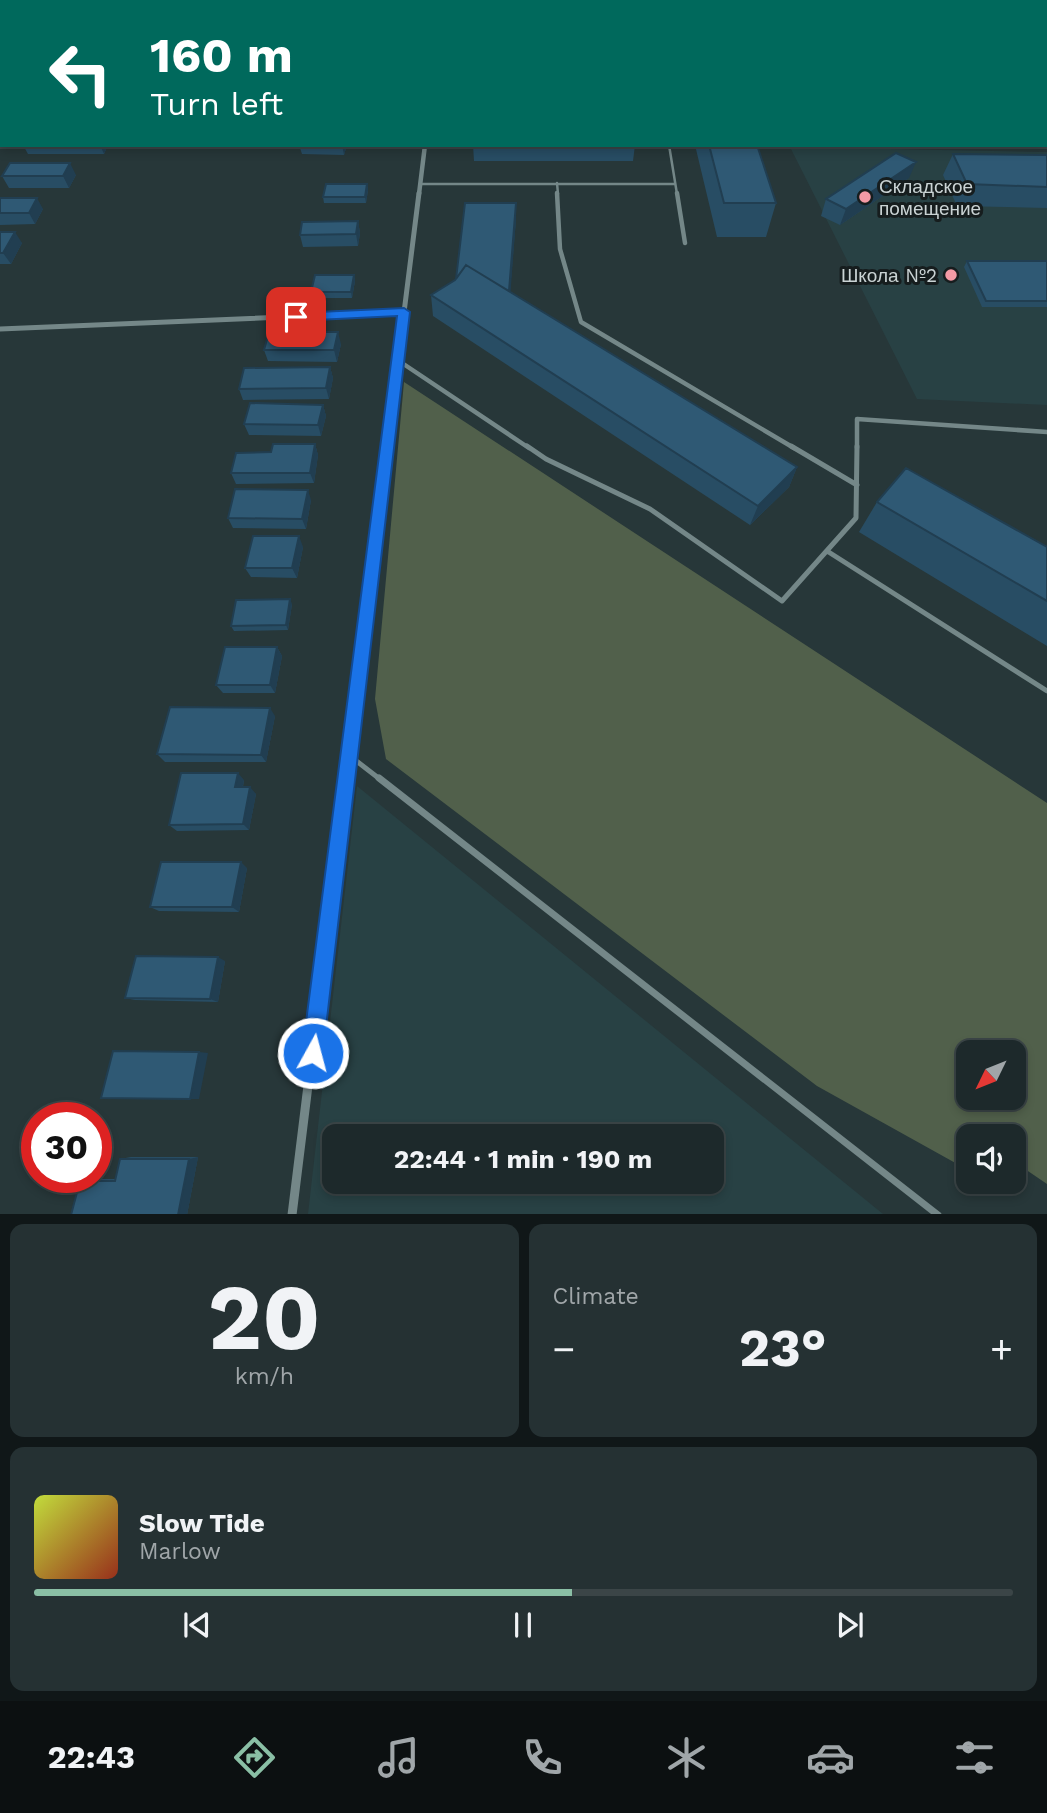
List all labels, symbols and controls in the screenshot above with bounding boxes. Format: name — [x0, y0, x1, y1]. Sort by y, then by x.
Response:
text: 160 m — [150, 26, 293, 84]
icon: left — [35, 28, 126, 119]
text: Turn left — [150, 85, 283, 123]
place label: Складское помещение — [879, 175, 981, 220]
marker: Складское помещение — [857, 189, 873, 205]
place label: Школа №2 — [841, 264, 937, 287]
marker: Школа №2 — [943, 267, 959, 283]
pin — [266, 287, 326, 347]
icon: arrive — [277, 298, 315, 336]
position arrow — [276, 1016, 350, 1090]
north arrow — [956, 1040, 1026, 1110]
map controls — [956, 1040, 1026, 1194]
speed limit sign: 30 — [21, 1102, 112, 1193]
button: sound — [956, 1124, 1026, 1194]
text: 22:44 · 1 min · 190 m — [394, 1144, 652, 1174]
text: 20 — [208, 1264, 321, 1371]
text: Climate — [553, 1283, 639, 1310]
text: 23° — [739, 1318, 827, 1379]
text: − — [553, 1327, 575, 1371]
text: + — [990, 1327, 1013, 1371]
text: km/h — [235, 1363, 294, 1390]
text: Slow Tide — [139, 1508, 265, 1538]
text: Marlow — [139, 1538, 221, 1565]
icon: previous — [178, 1606, 216, 1644]
icon: pause — [504, 1606, 542, 1644]
icon: next — [831, 1606, 869, 1644]
icon: directions — [230, 1733, 279, 1782]
icon: music — [374, 1733, 423, 1782]
icon: phone — [518, 1733, 567, 1782]
icon: climate — [662, 1733, 711, 1782]
icon: car — [806, 1733, 855, 1782]
icon: filters — [950, 1733, 999, 1782]
text: 22:43 — [48, 1738, 135, 1776]

